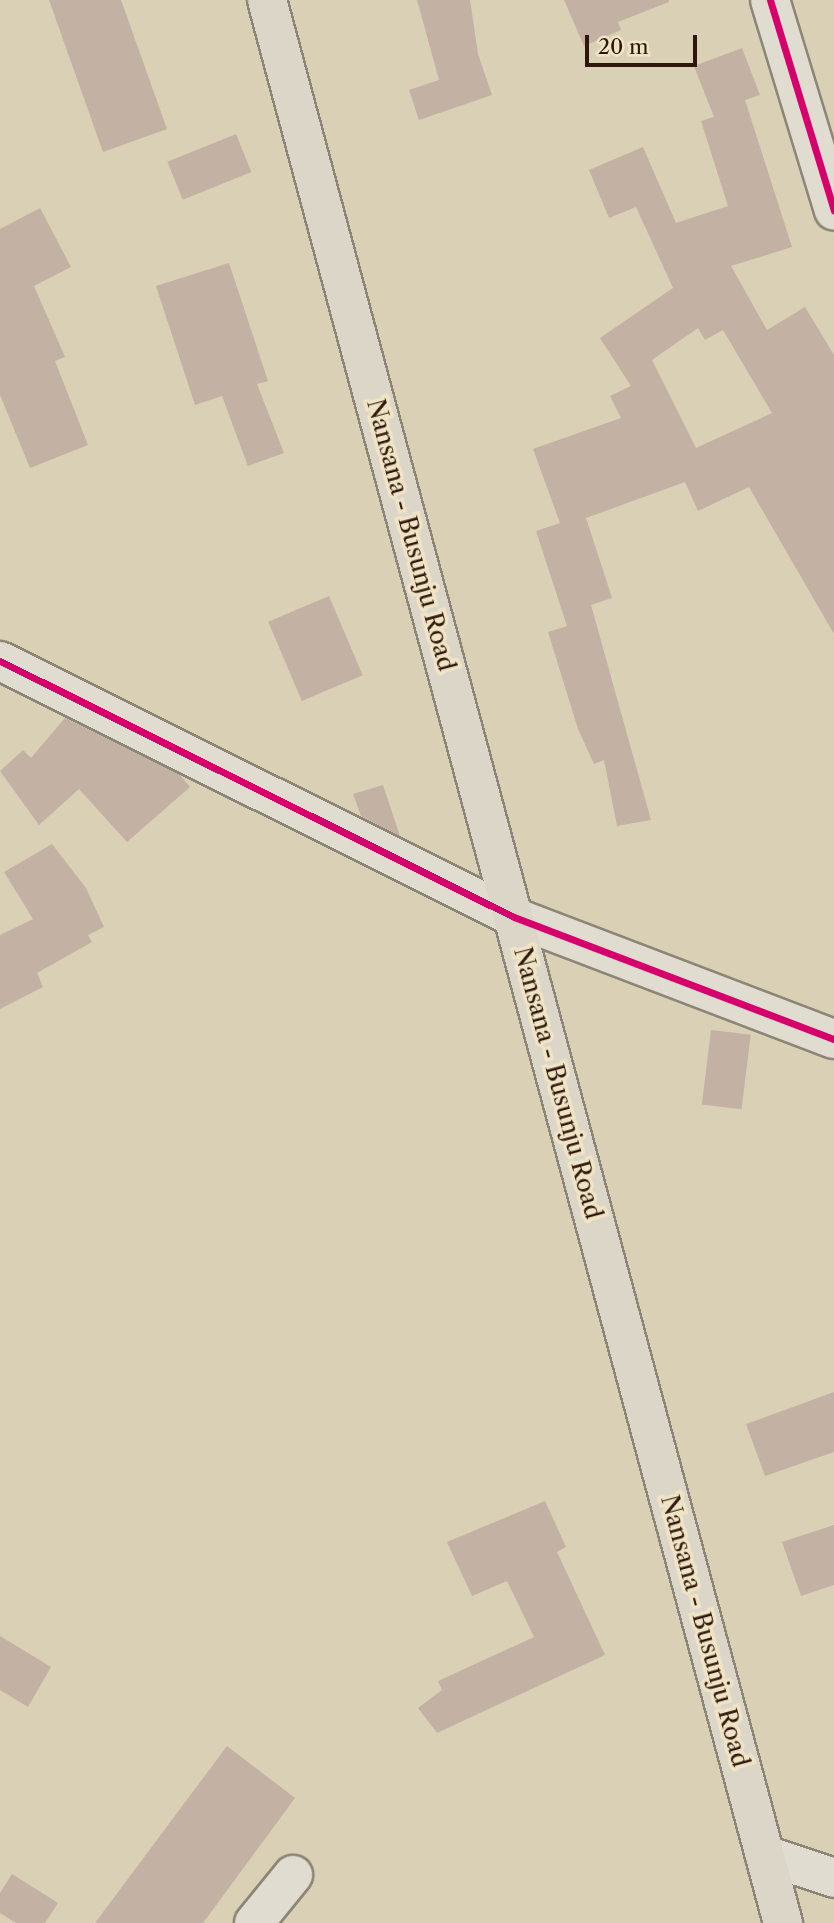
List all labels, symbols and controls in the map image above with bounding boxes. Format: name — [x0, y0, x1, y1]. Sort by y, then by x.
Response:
scale bar — [589, 21, 701, 65]
text: 20 m — [598, 34, 649, 59]
street label: Nansana - Busunju Road — [361, 396, 461, 674]
street label: Nansana - Busunju Road — [508, 944, 608, 1222]
street label: Nansana - Busunju Road — [655, 1492, 755, 1770]

